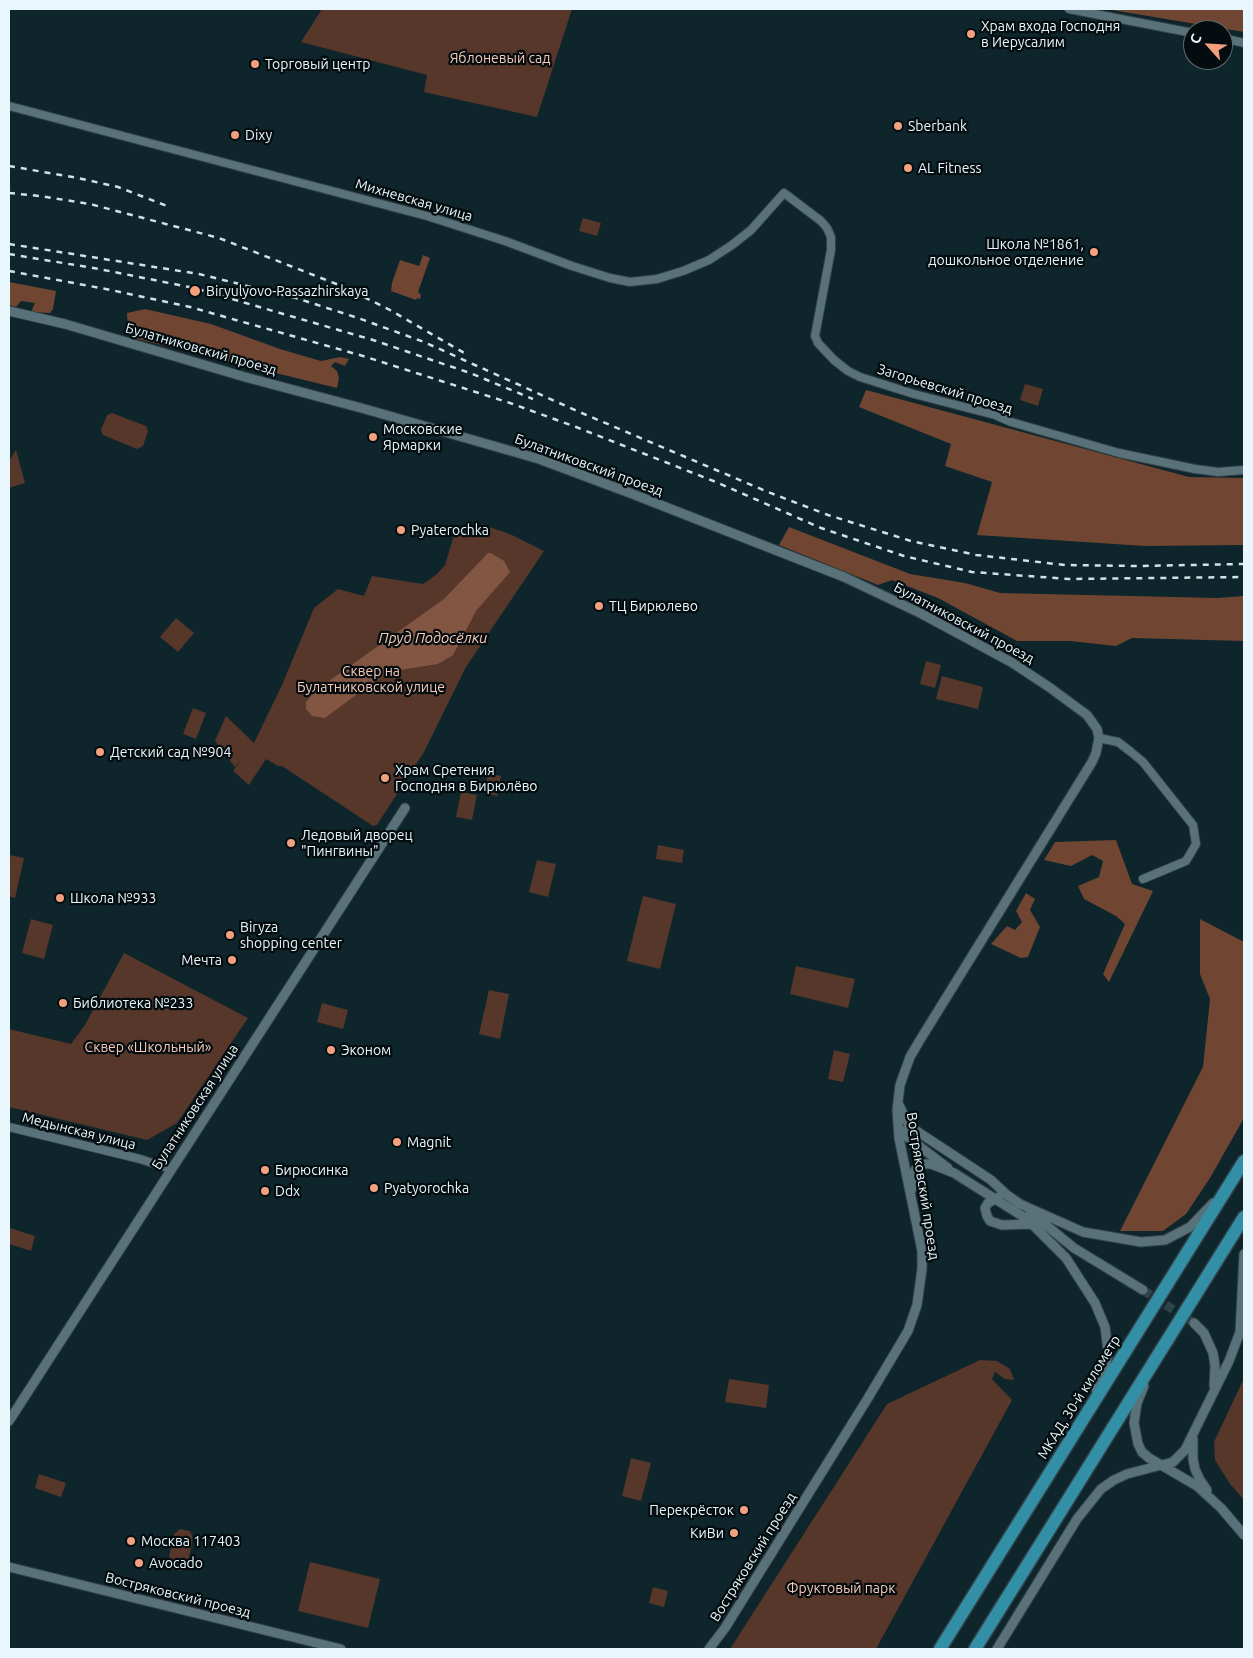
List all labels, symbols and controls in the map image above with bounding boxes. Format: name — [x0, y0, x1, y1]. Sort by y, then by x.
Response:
place label: Храм входа Господня в Иерусалим — [981, 18, 1120, 50]
north arrow — [1183, 20, 1233, 70]
marker: Храм входа Господня в Иерусалим — [965, 28, 977, 40]
text: С — [1186, 31, 1205, 46]
park label: Яблоневый сад — [450, 50, 550, 66]
place label: Торговый центр — [265, 56, 370, 72]
marker: Торговый центр — [249, 58, 261, 70]
place label: Sberbank — [908, 118, 967, 134]
marker: Sberbank — [892, 120, 904, 132]
place label: Dixy — [245, 127, 272, 143]
marker: Dixy — [229, 129, 241, 141]
place label: AL Fitness — [918, 160, 982, 176]
marker: AL Fitness — [902, 162, 914, 174]
street label: Михневская улица — [353, 175, 475, 225]
place label: Школа №1861, дошкольное отделение — [928, 236, 1084, 268]
marker: Школа №1861, дошкольное отделение — [1088, 246, 1100, 258]
place label: Biryulyovo-Passazhirskaya — [206, 283, 368, 299]
marker: Biryulyovo-Passazhirskaya — [188, 284, 202, 298]
street label: Булатниковский проезд — [123, 319, 279, 379]
street label: Загорьевский проезд — [875, 360, 1015, 418]
place label: Московские Ярмарки — [383, 421, 462, 454]
street label: Булатниковский проезд — [513, 430, 665, 500]
marker: Московские Ярмарки — [367, 431, 379, 443]
place label: Pyaterochka — [411, 522, 489, 538]
marker: Pyaterochka — [395, 524, 407, 536]
street label: Булатниковский проезд — [891, 579, 1037, 667]
place label: ТЦ Бирюлево — [609, 598, 698, 614]
marker: ТЦ Бирюлево — [593, 600, 605, 612]
water label: Пруд Подосёлки — [379, 629, 487, 647]
park label: Сквер на Булатниковской улице — [297, 663, 445, 696]
place label: Детский сад №904 — [110, 744, 231, 760]
marker: Детский сад №904 — [94, 746, 106, 758]
place label: Храм Сретения Господня в Бирюлёво — [395, 762, 538, 794]
marker: Храм Сретения Господня в Бирюлёво — [379, 772, 391, 784]
place label: Ледовый дворец "Пингвины" — [301, 827, 413, 860]
marker: Ледовый дворец "Пингвины" — [285, 837, 297, 849]
place label: Школа №933 — [70, 890, 156, 906]
marker: Школа №933 — [54, 892, 66, 904]
place label: Biryza shopping center — [240, 919, 342, 952]
marker: Biryza shopping center — [224, 929, 236, 941]
place label: Мечта — [181, 952, 222, 968]
marker: Мечта — [226, 954, 238, 966]
place label: Библиотека №233 — [73, 995, 193, 1011]
marker: Библиотека №233 — [57, 997, 69, 1009]
park label: Сквер «Школьный» — [85, 1039, 211, 1055]
street label: Булатниковская улица — [148, 1041, 242, 1173]
place label: Эконом — [341, 1042, 391, 1058]
marker: Эконом — [325, 1044, 337, 1056]
street label: Медынская улица — [20, 1109, 138, 1153]
street label: Востряковский проезд — [903, 1111, 943, 1261]
place label: Magnit — [407, 1134, 451, 1150]
marker: Magnit — [391, 1136, 403, 1148]
place label: Бирюсинка — [275, 1162, 349, 1178]
marker: Бирюсинка — [259, 1164, 271, 1176]
place label: Pyatyorochka — [384, 1180, 469, 1196]
marker: Pyatyorochka — [368, 1182, 380, 1194]
place label: Ddx — [275, 1183, 300, 1199]
marker: Ddx — [259, 1185, 271, 1197]
street label: МКАД, 30-й километр — [1034, 1332, 1124, 1462]
street label: Востряковский проезд — [706, 1489, 800, 1625]
place label: Перекрёсток — [649, 1502, 734, 1518]
marker: Перекрёсток — [738, 1504, 750, 1516]
place label: КиВи — [690, 1525, 724, 1541]
marker: КиВи — [728, 1527, 740, 1539]
place label: Москва 117403 — [141, 1533, 241, 1549]
marker: Москва 117403 — [125, 1535, 137, 1547]
place label: Avocado — [149, 1555, 203, 1571]
marker: Avocado — [133, 1557, 145, 1569]
street label: Востряковский проезд — [104, 1569, 252, 1621]
park label: Фруктовый парк — [787, 1580, 895, 1596]

